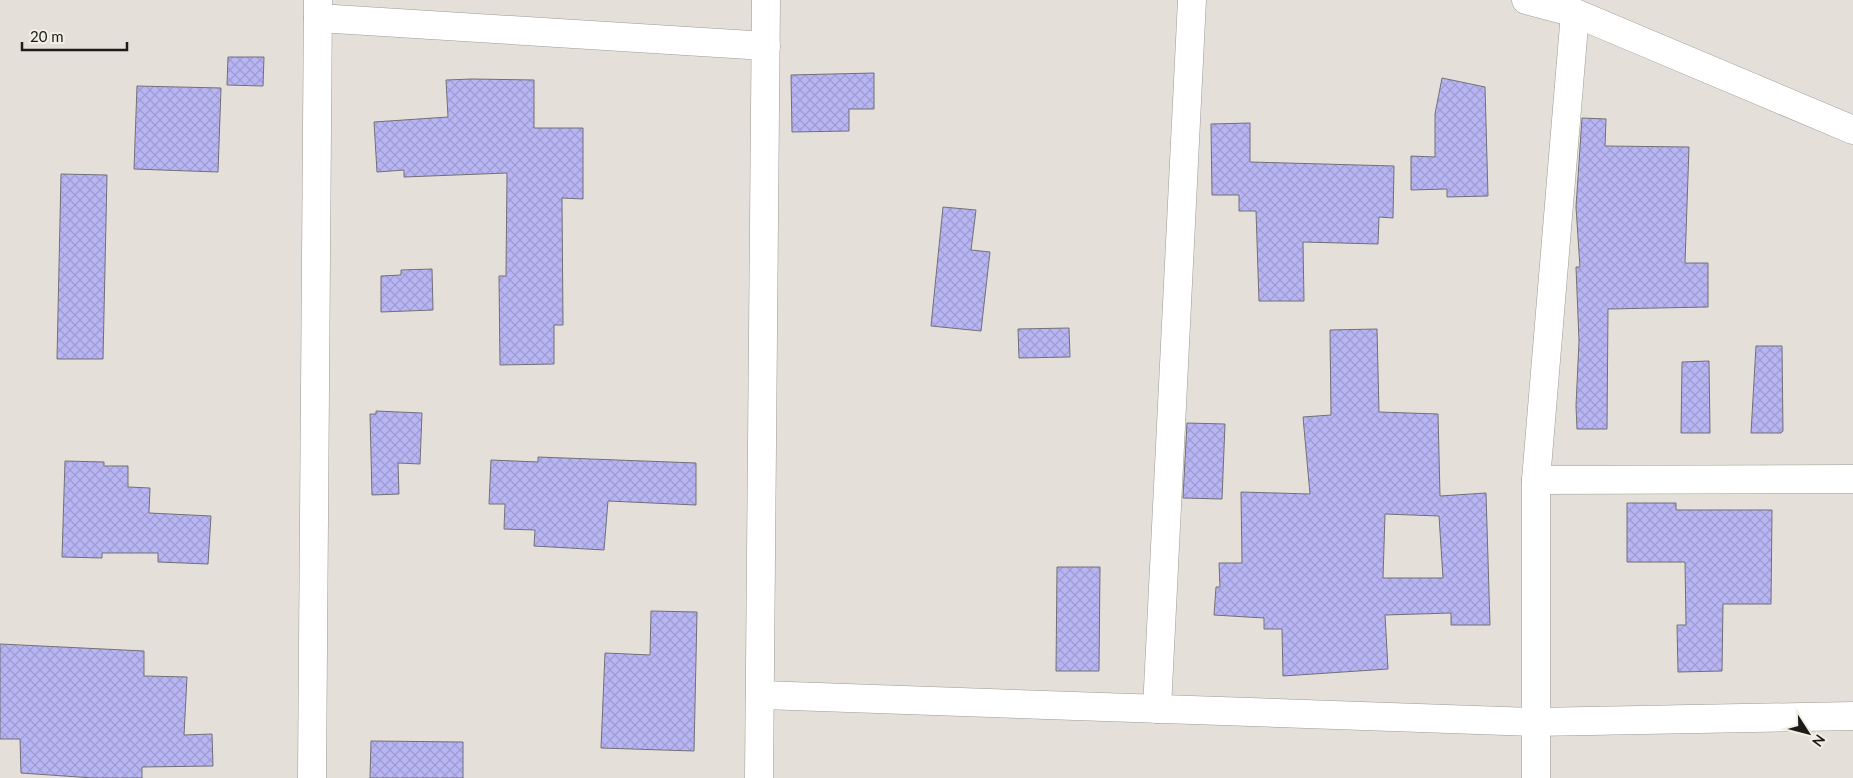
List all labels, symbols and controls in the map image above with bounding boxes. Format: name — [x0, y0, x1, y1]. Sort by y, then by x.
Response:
scale bar — [22, 20, 128, 52]
text: 20 m — [30, 27, 64, 45]
north arrow — [1783, 708, 1833, 758]
text: N — [1809, 732, 1829, 750]

